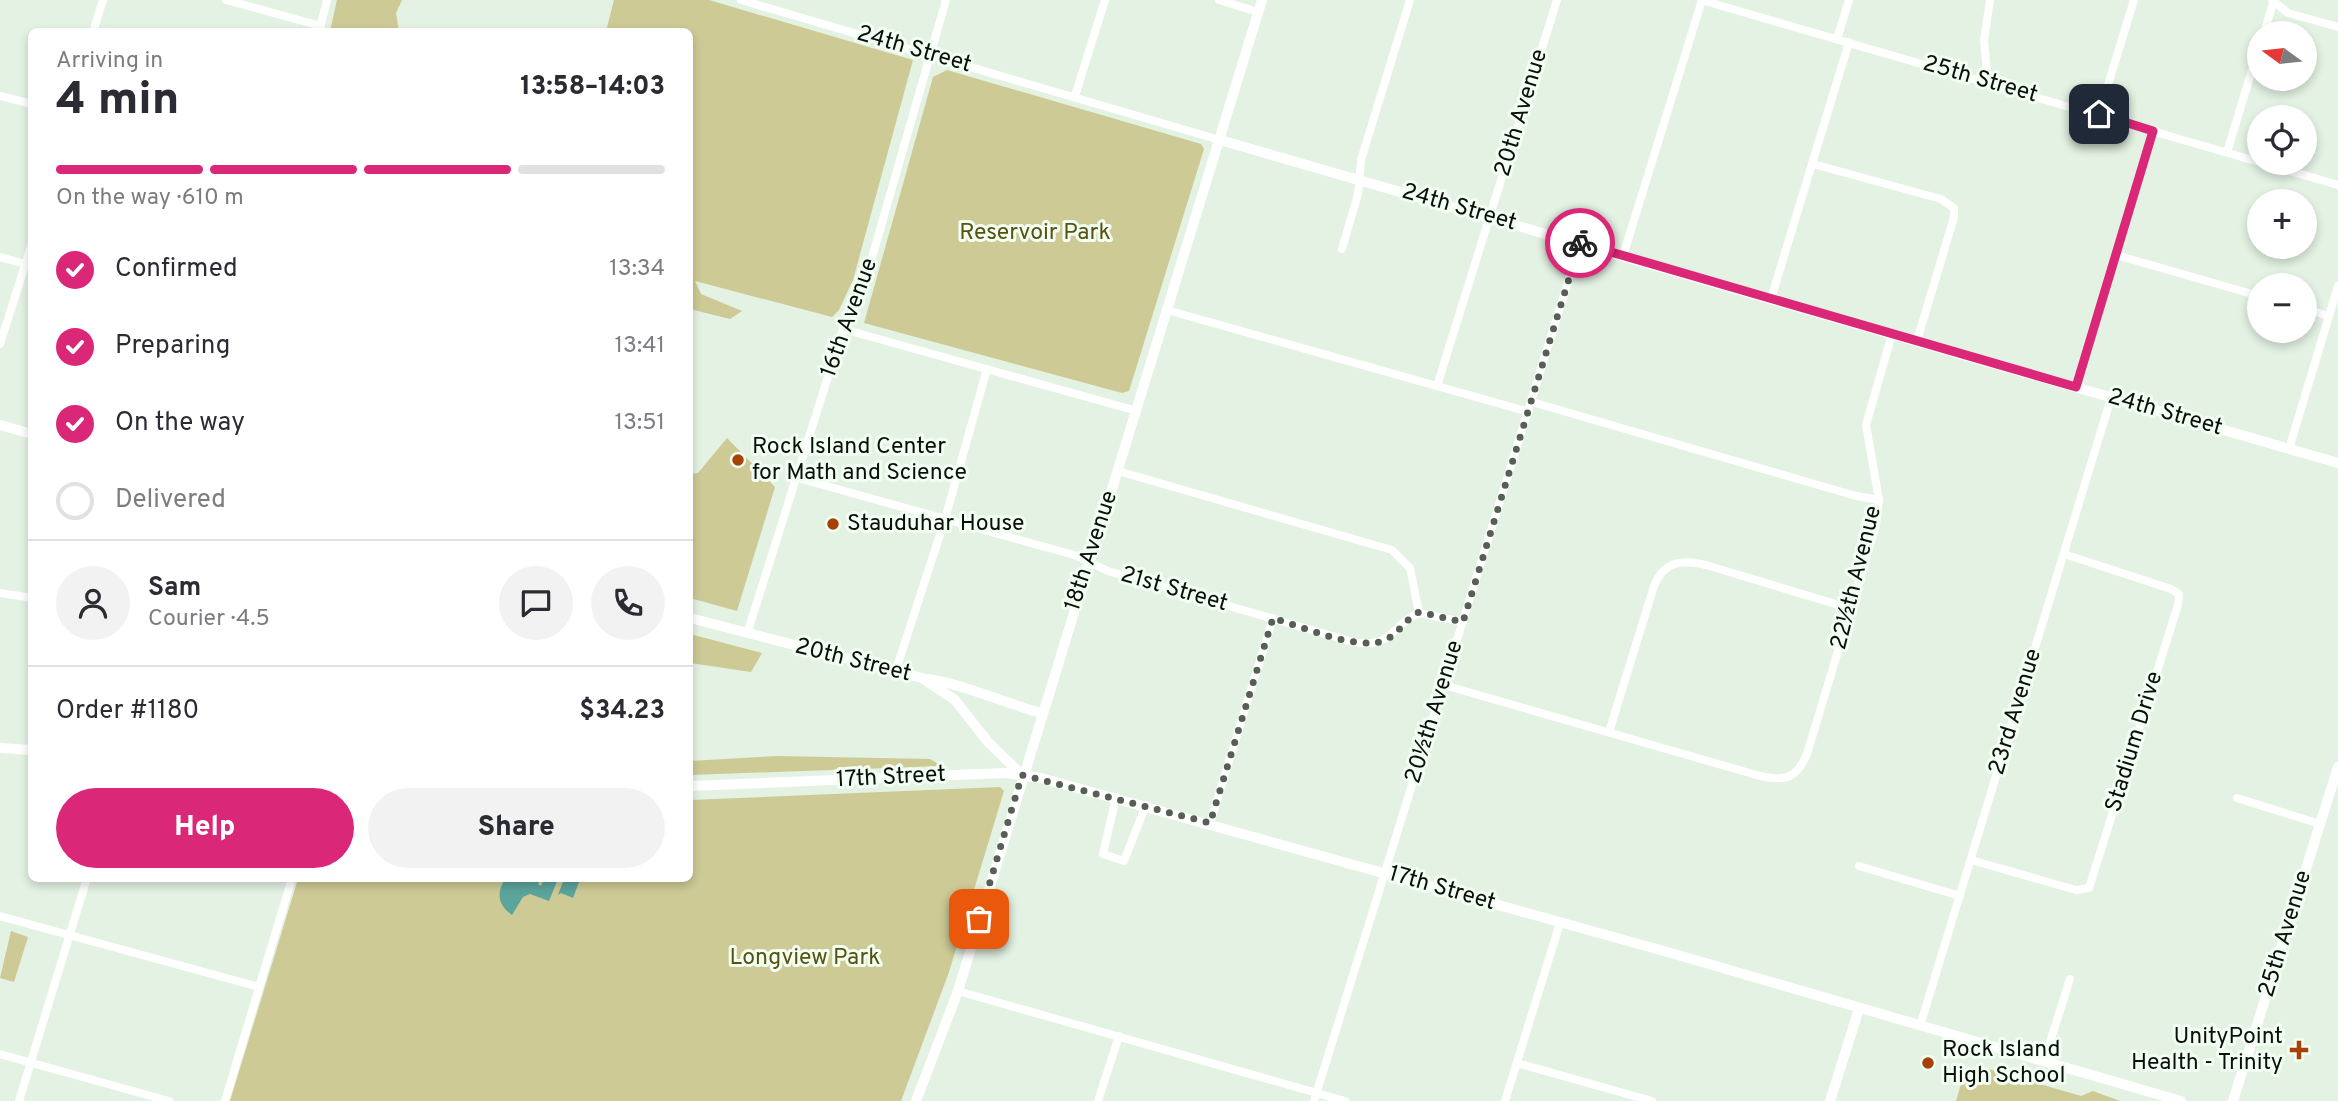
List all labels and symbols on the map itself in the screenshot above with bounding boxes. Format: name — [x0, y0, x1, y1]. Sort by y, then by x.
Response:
street label: 24th Street — [853, 20, 975, 80]
north arrow — [2247, 21, 2317, 91]
street label: 20th Avenue — [1489, 46, 1555, 180]
street label: 25th Street — [1919, 50, 2041, 110]
pin — [2069, 84, 2129, 144]
street label: 24th Street — [1398, 178, 1520, 238]
courier — [1545, 208, 1615, 278]
park label: Reservoir Park — [959, 219, 1111, 248]
street label: 16th Avenue — [815, 254, 885, 382]
street label: 24th Street — [2104, 383, 2226, 443]
place label: Rock Island Center for Math and Science — [752, 433, 967, 488]
marker: Rock Island Center for Math and Science — [730, 452, 746, 468]
street label: 18th Avenue — [1059, 487, 1125, 615]
street label: 22½th Avenue — [1825, 503, 1889, 653]
place label: Stauduhar House — [847, 510, 1025, 539]
marker: Stauduhar House — [825, 516, 841, 532]
street label: 21st Street — [1117, 561, 1231, 619]
street label: 20th Street — [792, 633, 914, 689]
street label: 20½th Avenue — [1399, 637, 1471, 787]
street label: 23rd Avenue — [1983, 645, 2049, 779]
street label: Stadium Drive — [2100, 668, 2170, 816]
street label: 17th Street — [835, 761, 947, 795]
street label: 17th Street — [1385, 860, 1499, 918]
street label: 25th Avenue — [2253, 867, 2319, 1001]
pin — [949, 889, 1009, 949]
park label: Longview Park — [729, 944, 881, 973]
place label: UnityPoint Health - Trinity — [2131, 1023, 2283, 1078]
place label: Rock Island High School — [1942, 1036, 2065, 1091]
marker: UnityPoint Health - Trinity — [2289, 1040, 2309, 1060]
marker: Rock Island High School — [1920, 1055, 1936, 1071]

